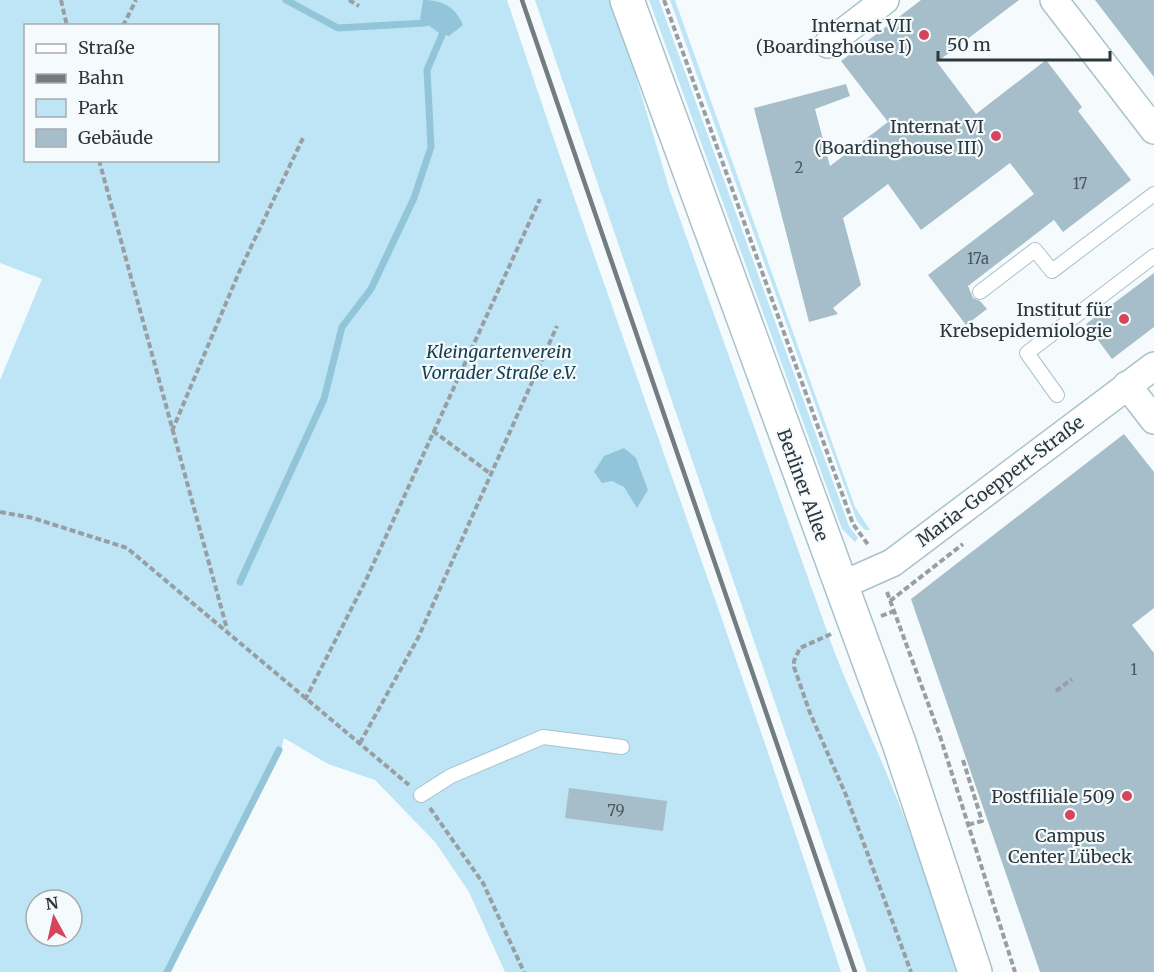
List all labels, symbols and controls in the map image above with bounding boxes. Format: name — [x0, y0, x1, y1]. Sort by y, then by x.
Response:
place label: Internat VII (Boardinghouse I) — [756, 14, 912, 58]
legend — [24, 24, 219, 162]
scale bar — [938, 24, 1110, 62]
marker: Internat VII (Boardinghouse I) — [917, 28, 931, 42]
text: 50 m — [947, 33, 991, 56]
text: Straße — [78, 36, 135, 59]
text: Bahn — [78, 66, 124, 89]
text: Park — [78, 96, 119, 119]
place label: Internat VI (Boardinghouse III) — [814, 115, 984, 159]
text: Gebäude — [78, 126, 153, 149]
marker: Internat VI (Boardinghouse III) — [989, 129, 1003, 143]
house number: 2 — [795, 158, 804, 177]
house number: 17 — [1073, 174, 1088, 193]
house number: 17a — [967, 249, 989, 268]
place label: Institut für Krebsepidemiologie — [940, 298, 1112, 342]
marker: Institut für Krebsepidemiologie — [1117, 312, 1131, 326]
park label: Kleingartenverein Vorrader Straße e.V. — [421, 340, 577, 384]
street label: Maria-Goeppert-Straße — [912, 410, 1088, 552]
street label: Berliner Allee — [772, 426, 834, 544]
house number: 1 — [1131, 660, 1138, 679]
place label: Postfiliale 509 — [991, 785, 1115, 808]
marker: Postfiliale 509 — [1120, 789, 1134, 803]
house number: 79 — [607, 801, 625, 820]
marker: Campus Center Lübeck — [1063, 808, 1077, 822]
place label: Campus Center Lübeck — [1008, 824, 1133, 868]
north arrow — [24, 888, 84, 948]
text: N — [44, 892, 60, 914]

